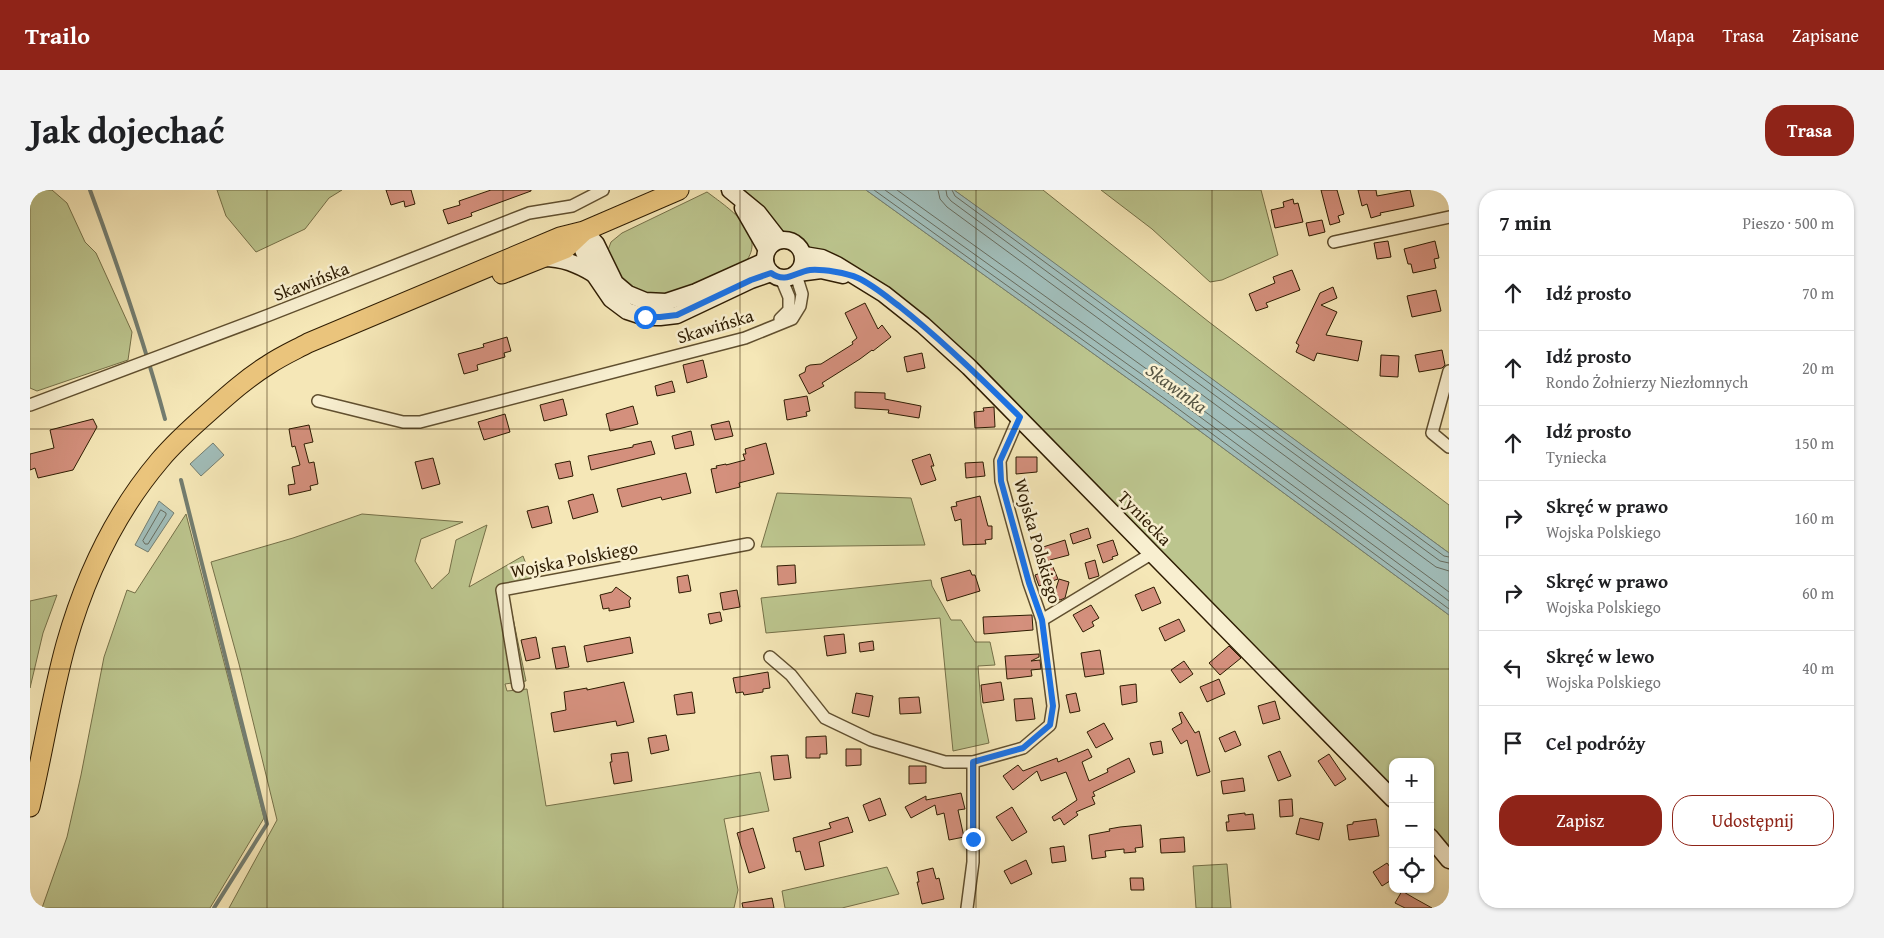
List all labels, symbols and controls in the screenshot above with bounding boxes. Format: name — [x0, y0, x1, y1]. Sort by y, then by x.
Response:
text: Trailo — [25, 18, 90, 53]
text: Mapa — [1653, 22, 1694, 49]
text: Trasa — [1722, 22, 1764, 49]
text: Zapisane — [1792, 22, 1859, 49]
text: Jak dojechać — [30, 105, 224, 156]
button: Trasa — [1765, 105, 1854, 156]
text: 7 min — [1499, 207, 1551, 238]
text: Pieszo · 500 m — [1742, 211, 1834, 235]
street label: Skawińska — [269, 254, 353, 308]
icon: ahead — [1499, 279, 1527, 307]
text: Idź prosto — [1546, 279, 1631, 307]
text: 70 m — [1802, 281, 1834, 305]
street label: Skawińska — [673, 301, 757, 350]
route start — [634, 306, 657, 329]
text: Idź prosto — [1546, 342, 1631, 370]
icon: ahead — [1499, 354, 1527, 382]
water label: Skawinka — [1140, 356, 1214, 420]
text: 20 m — [1802, 356, 1834, 380]
text: Rondo Żołnierzy Niezłomnych — [1546, 370, 1748, 394]
text: Idź prosto — [1546, 417, 1631, 445]
icon: ahead — [1499, 429, 1527, 457]
text: 150 m — [1794, 431, 1834, 455]
text: Tyniecka — [1546, 445, 1606, 469]
street label: Wojska Polskiego — [1007, 475, 1069, 607]
street label: Tyniecka — [1112, 484, 1179, 552]
text: Skręć w prawo — [1546, 492, 1668, 520]
icon: right — [1499, 504, 1527, 532]
text: 160 m — [1794, 506, 1834, 530]
text: Wojska Polskiego — [1546, 520, 1661, 544]
street label: Wojska Polskiego — [508, 533, 640, 585]
text: Skręć w prawo — [1546, 567, 1668, 595]
icon: right — [1499, 579, 1527, 607]
text: 60 m — [1802, 581, 1834, 605]
text: Wojska Polskiego — [1546, 595, 1661, 619]
text: Skręć w lewo — [1546, 642, 1654, 670]
icon: left — [1499, 654, 1527, 682]
text: 40 m — [1802, 656, 1834, 680]
text: Wojska Polskiego — [1546, 670, 1661, 694]
icon: arrive — [1499, 729, 1527, 757]
text: Cel podróży — [1546, 729, 1646, 757]
map controls — [1389, 758, 1434, 893]
button: + — [1389, 758, 1434, 803]
button: Zapisz — [1499, 795, 1662, 846]
button: Udostępnij — [1672, 795, 1834, 846]
button: − — [1389, 803, 1434, 848]
route end — [962, 828, 985, 851]
button: locate — [1389, 848, 1434, 893]

